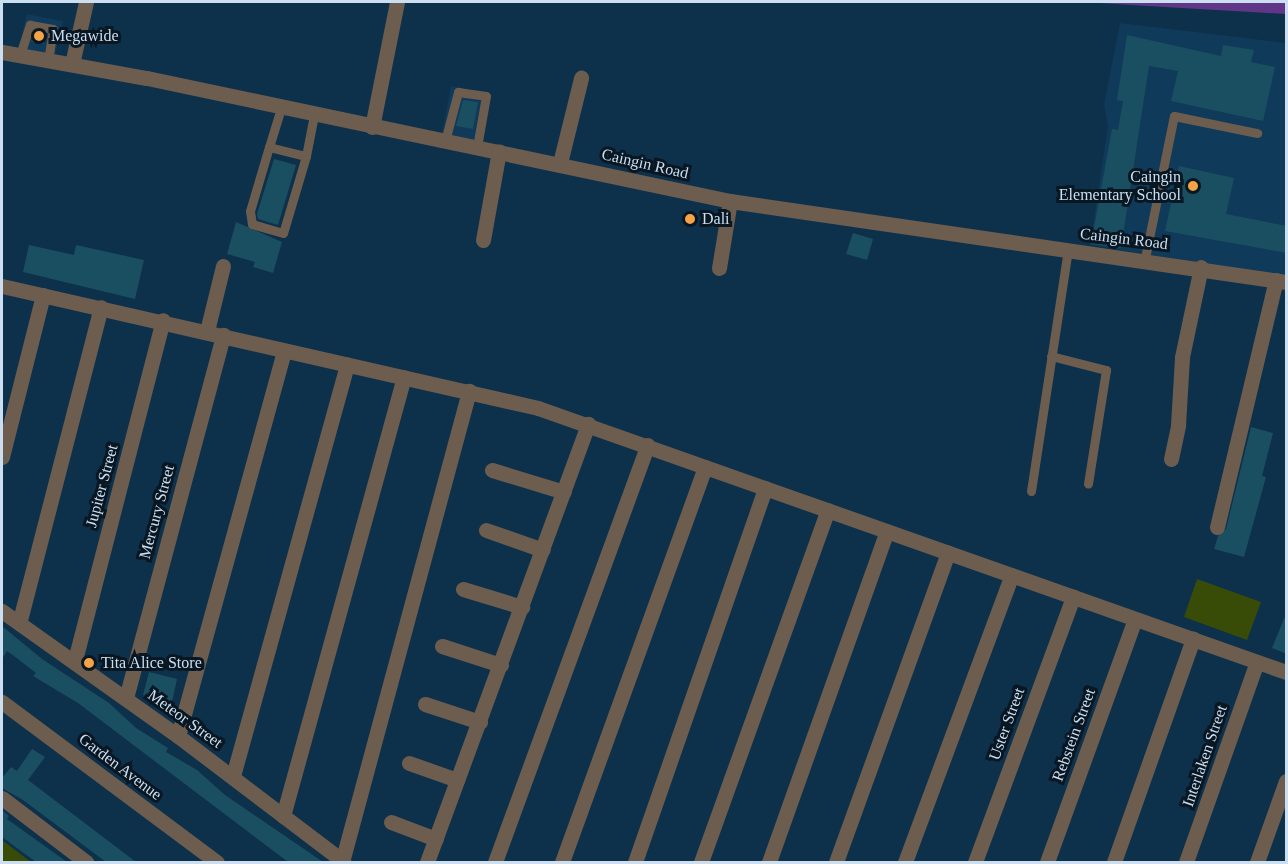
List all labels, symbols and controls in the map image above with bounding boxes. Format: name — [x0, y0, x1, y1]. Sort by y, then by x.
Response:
place label: Megawide — [51, 26, 119, 46]
marker: Megawide — [32, 29, 46, 43]
street label: Caingin Road — [600, 145, 690, 183]
place label: Caingin Elementary School — [1059, 167, 1181, 205]
marker: Caingin Elementary School — [1186, 179, 1200, 193]
place label: Dali — [702, 209, 730, 229]
marker: Dali — [683, 212, 697, 226]
street label: Caingin Road — [1079, 224, 1169, 254]
street label: Jupiter Street — [82, 443, 122, 529]
street label: Mercury Street — [135, 463, 179, 561]
place label: Tita Alice Store — [101, 653, 203, 673]
marker: Tita Alice Store — [82, 656, 96, 670]
street label: Uster Street — [985, 685, 1029, 763]
street label: Meteor Street — [144, 686, 226, 752]
street label: Rebstein Street — [1048, 686, 1100, 784]
street label: Interlaken Street — [1179, 703, 1231, 809]
street label: Garden Avenue — [74, 729, 166, 805]

